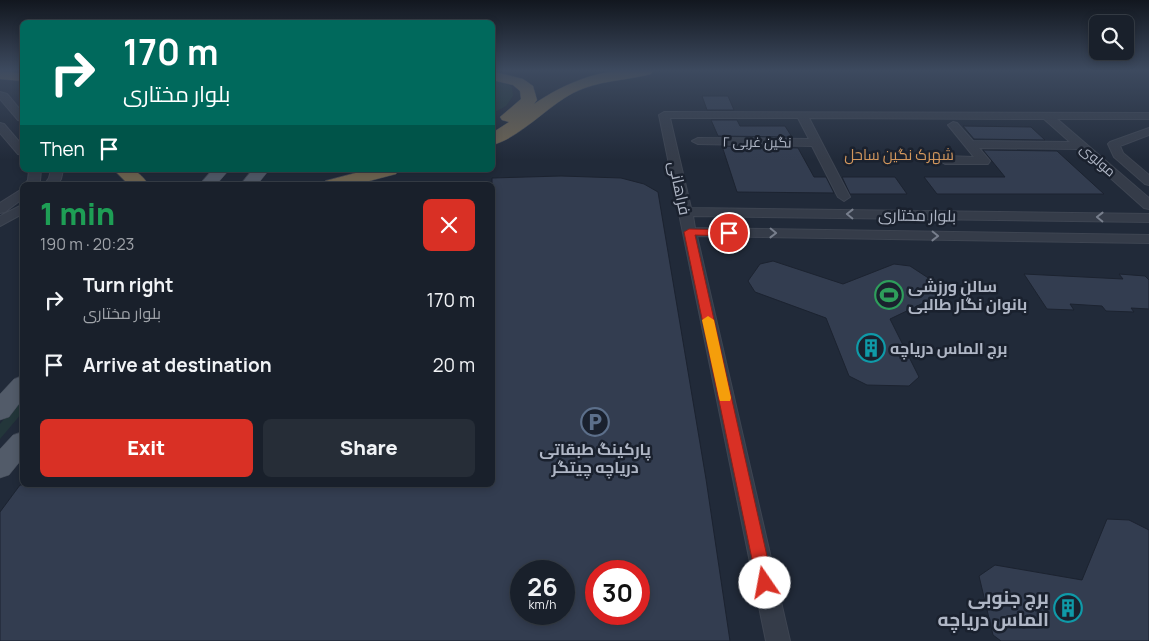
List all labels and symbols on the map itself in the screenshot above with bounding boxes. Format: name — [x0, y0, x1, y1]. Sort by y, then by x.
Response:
street label: نگین غربی ۲ — [722, 131, 792, 152]
street label: مولوی — [1076, 139, 1120, 180]
district label: شهرک نگین ساحل — [844, 144, 954, 165]
street label: فراهانی — [664, 159, 696, 217]
street label: بلوار مختاری — [878, 203, 956, 227]
one-way arrow — [846, 209, 854, 219]
pin — [708, 212, 750, 254]
one-way arrow — [1096, 212, 1104, 222]
one-way arrow — [769, 228, 777, 239]
one-way arrow — [932, 231, 940, 241]
place label: سالن ورزشی بانوان نگار طالبی — [908, 275, 1027, 315]
sports icon: سالن ورزشی بانوان نگار طالبی — [874, 280, 904, 310]
building icon: برج الماس دریاچه — [856, 333, 886, 363]
place label: برج الماس دریاچه — [890, 337, 1008, 360]
parking icon: پارکینگ طبقاتی دریاچه چیتگر — [580, 407, 610, 437]
place label: پارکینگ طبقاتی دریاچه چیتگر — [539, 438, 651, 479]
position arrow — [738, 556, 790, 608]
speed limit sign: 30 — [585, 560, 650, 625]
place label: برج جنوبی الماس دریاچه — [938, 584, 1049, 633]
building icon: برج جنوبی الماس دریاچه — [1053, 593, 1083, 623]

